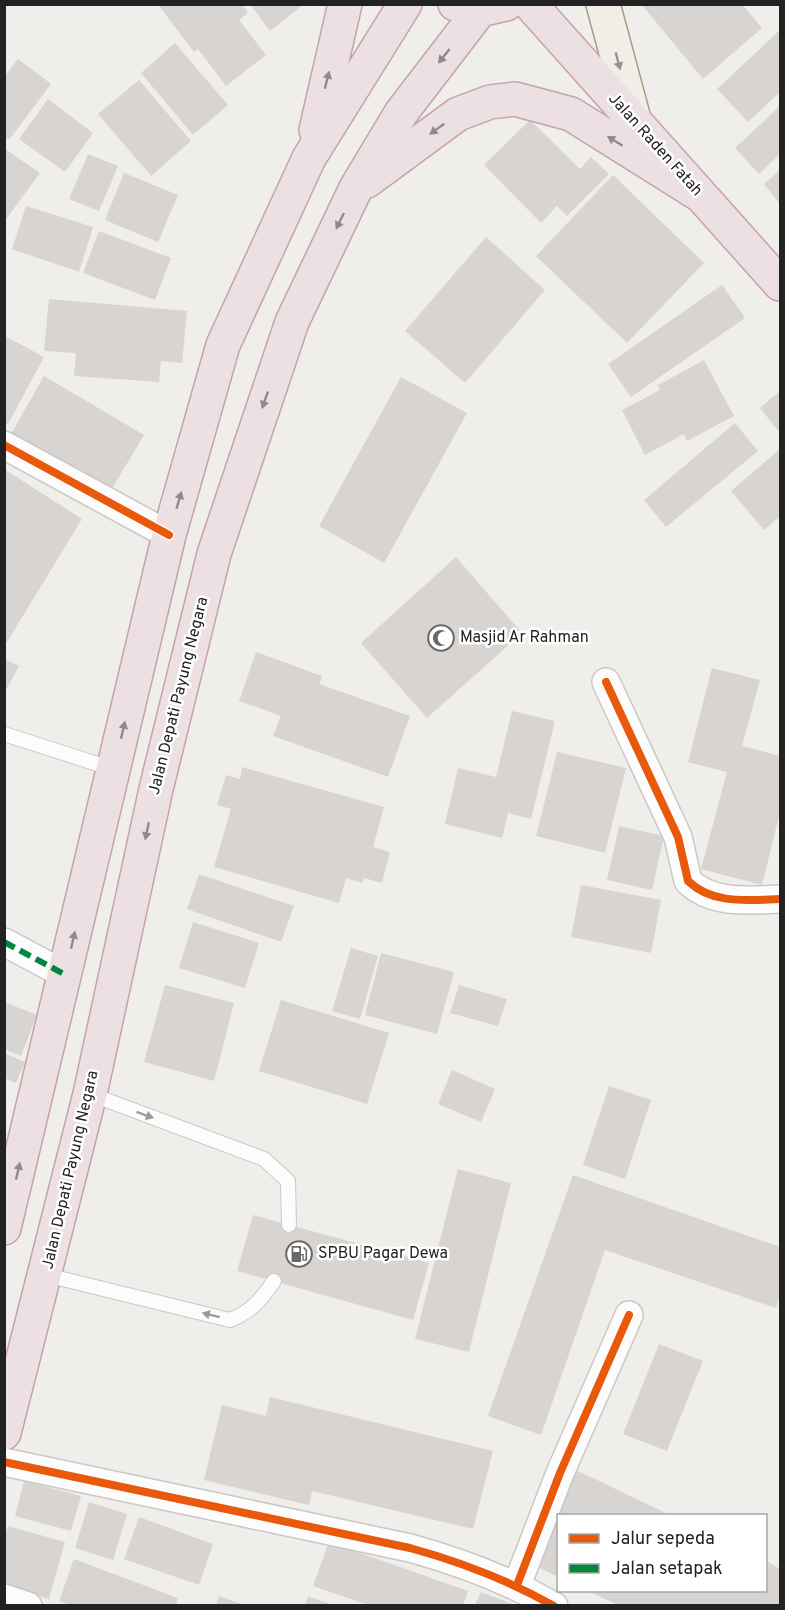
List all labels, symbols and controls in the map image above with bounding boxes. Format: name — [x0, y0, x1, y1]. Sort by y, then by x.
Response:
one-way arrow — [439, 49, 451, 64]
one-way arrow — [614, 52, 624, 70]
one-way arrow — [323, 71, 333, 89]
street label: Jalan Raden Fatah — [604, 89, 706, 201]
one-way arrow — [429, 123, 444, 135]
one-way arrow — [606, 136, 623, 147]
one-way arrow — [336, 212, 345, 229]
one-way arrow — [260, 391, 270, 409]
one-way arrow — [175, 491, 184, 509]
street label: Jalan Depati Payung Negara — [145, 595, 213, 797]
mosque icon: Masjid Ar Rahman — [426, 623, 456, 653]
place label: Masjid Ar Rahman — [460, 628, 589, 648]
one-way arrow — [118, 721, 128, 739]
one-way arrow — [142, 822, 151, 841]
one-way arrow — [68, 931, 78, 949]
street label: Jalan Depati Payung Negara — [38, 1069, 104, 1271]
one-way arrow — [136, 1110, 154, 1120]
one-way arrow — [14, 1161, 23, 1180]
fuel station icon: SPBU Pagar Dewa — [284, 1239, 314, 1269]
place label: SPBU Pagar Dewa — [318, 1244, 448, 1264]
one-way arrow — [202, 1310, 221, 1320]
legend — [557, 1514, 767, 1592]
text: Jalur sepeda — [611, 1528, 715, 1551]
text: Jalan setapak — [611, 1558, 723, 1581]

